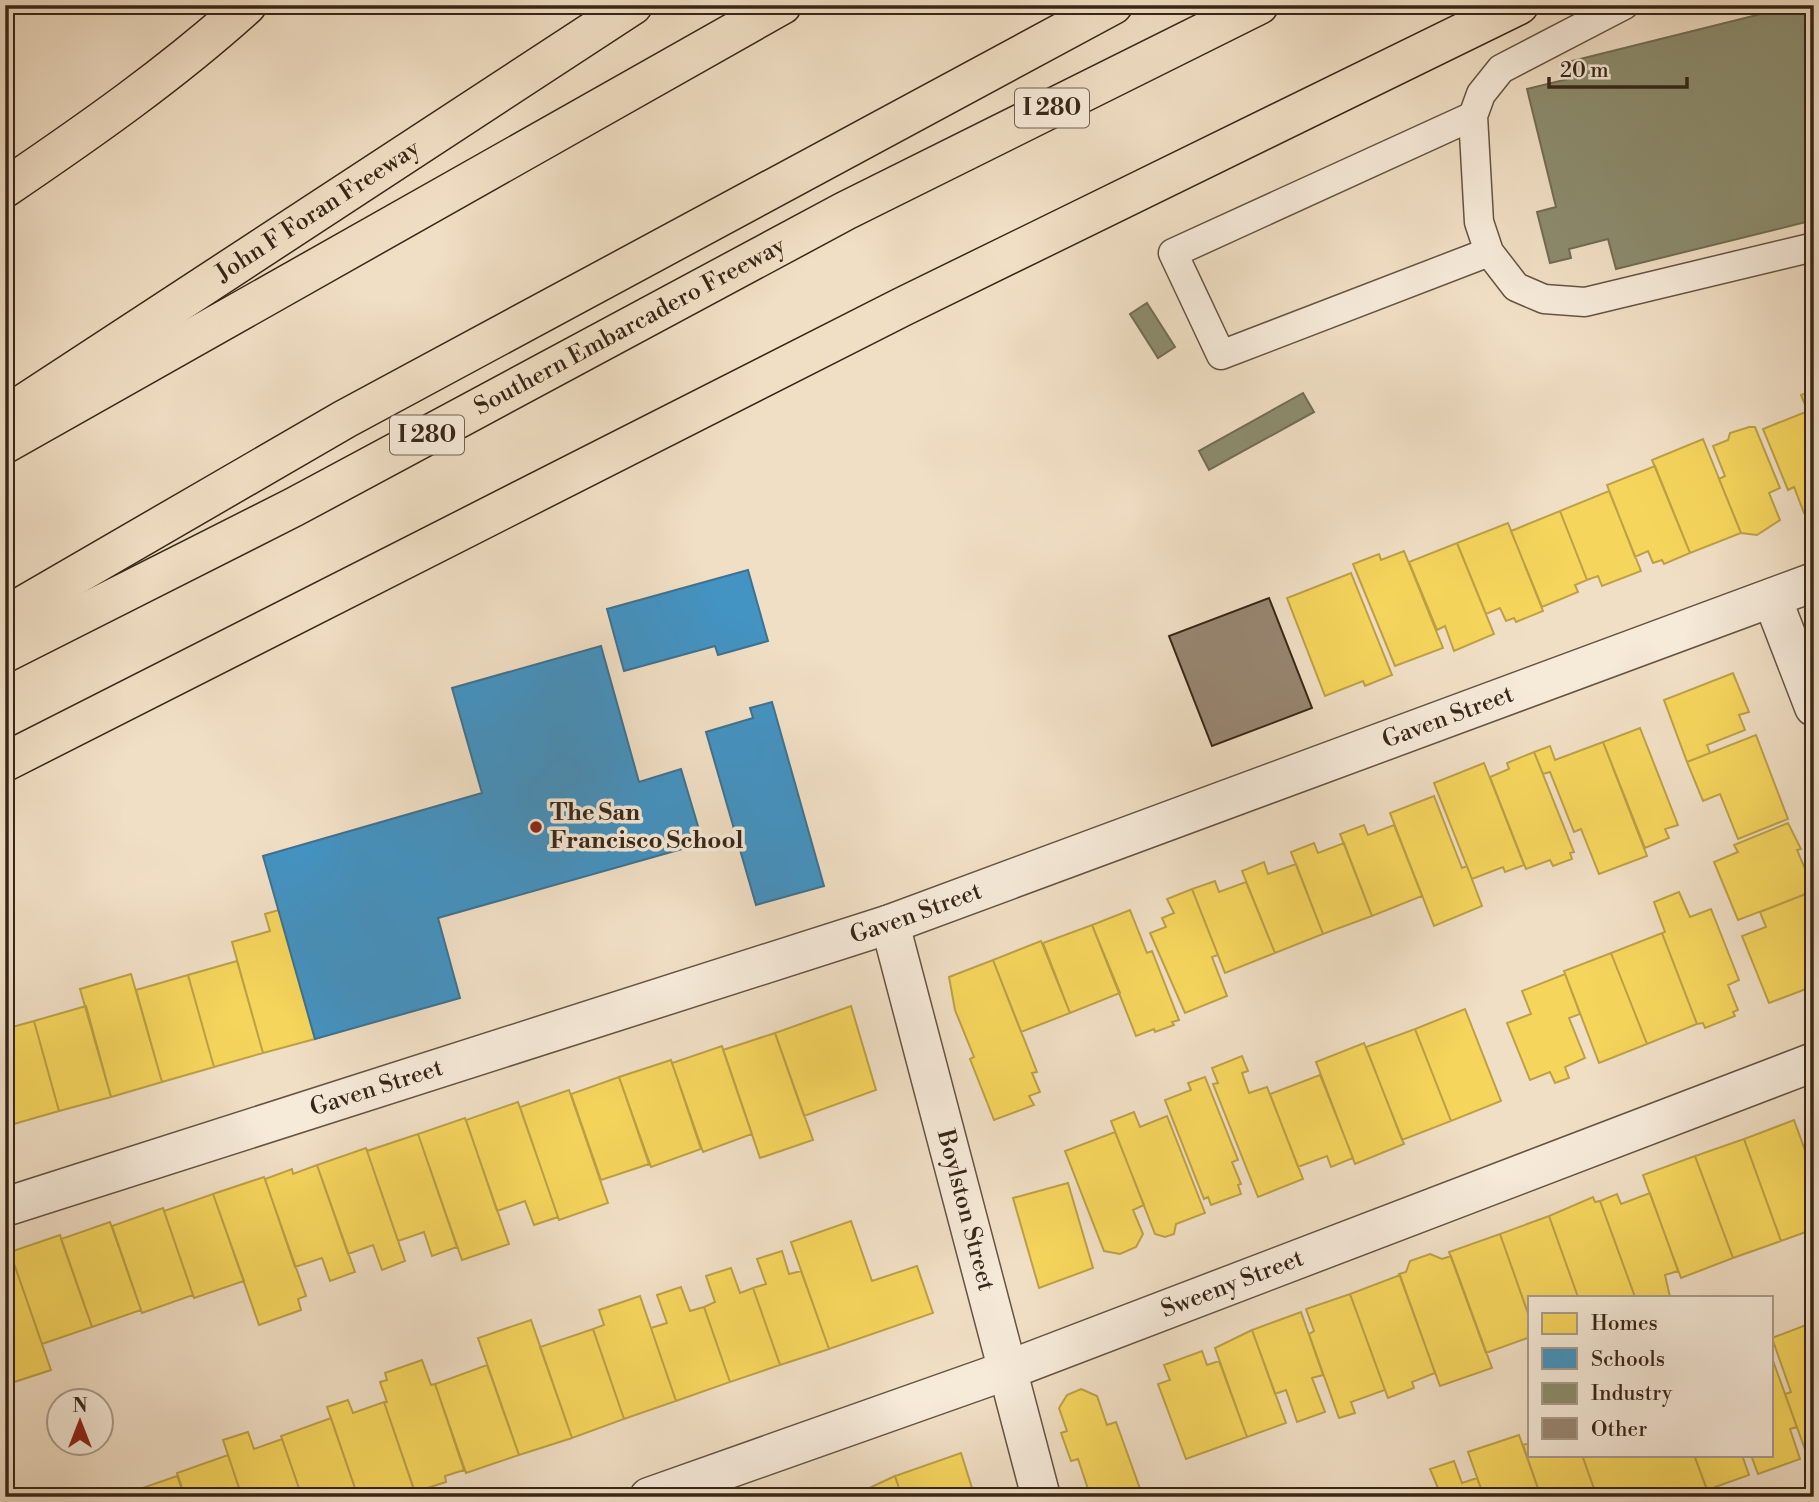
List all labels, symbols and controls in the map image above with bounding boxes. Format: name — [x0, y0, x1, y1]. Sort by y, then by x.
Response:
scale bar — [1549, 46, 1688, 90]
text: 20 m — [1560, 58, 1609, 84]
road number: I 280 — [1015, 88, 1089, 128]
street label: John F Foran Freeway — [209, 133, 426, 289]
street label: Southern Embarcadero Freeway — [469, 231, 791, 422]
road number: I 280 — [390, 416, 464, 454]
street label: Gaven Street — [1378, 679, 1518, 756]
place label: The San Francisco School — [550, 798, 744, 856]
marker: The San Francisco School — [528, 819, 544, 835]
street label: Gaven Street — [846, 876, 986, 951]
street label: Gaven Street — [306, 1053, 447, 1123]
street label: Boylston Street — [930, 1125, 1001, 1295]
street label: Sweeny Street — [1157, 1243, 1308, 1325]
legend — [1528, 1296, 1773, 1456]
text: Homes — [1591, 1311, 1658, 1337]
text: Schools — [1591, 1347, 1665, 1373]
text: Industry — [1591, 1381, 1673, 1407]
north arrow — [46, 1386, 116, 1456]
text: N — [72, 1394, 88, 1418]
text: Other — [1591, 1417, 1647, 1443]

